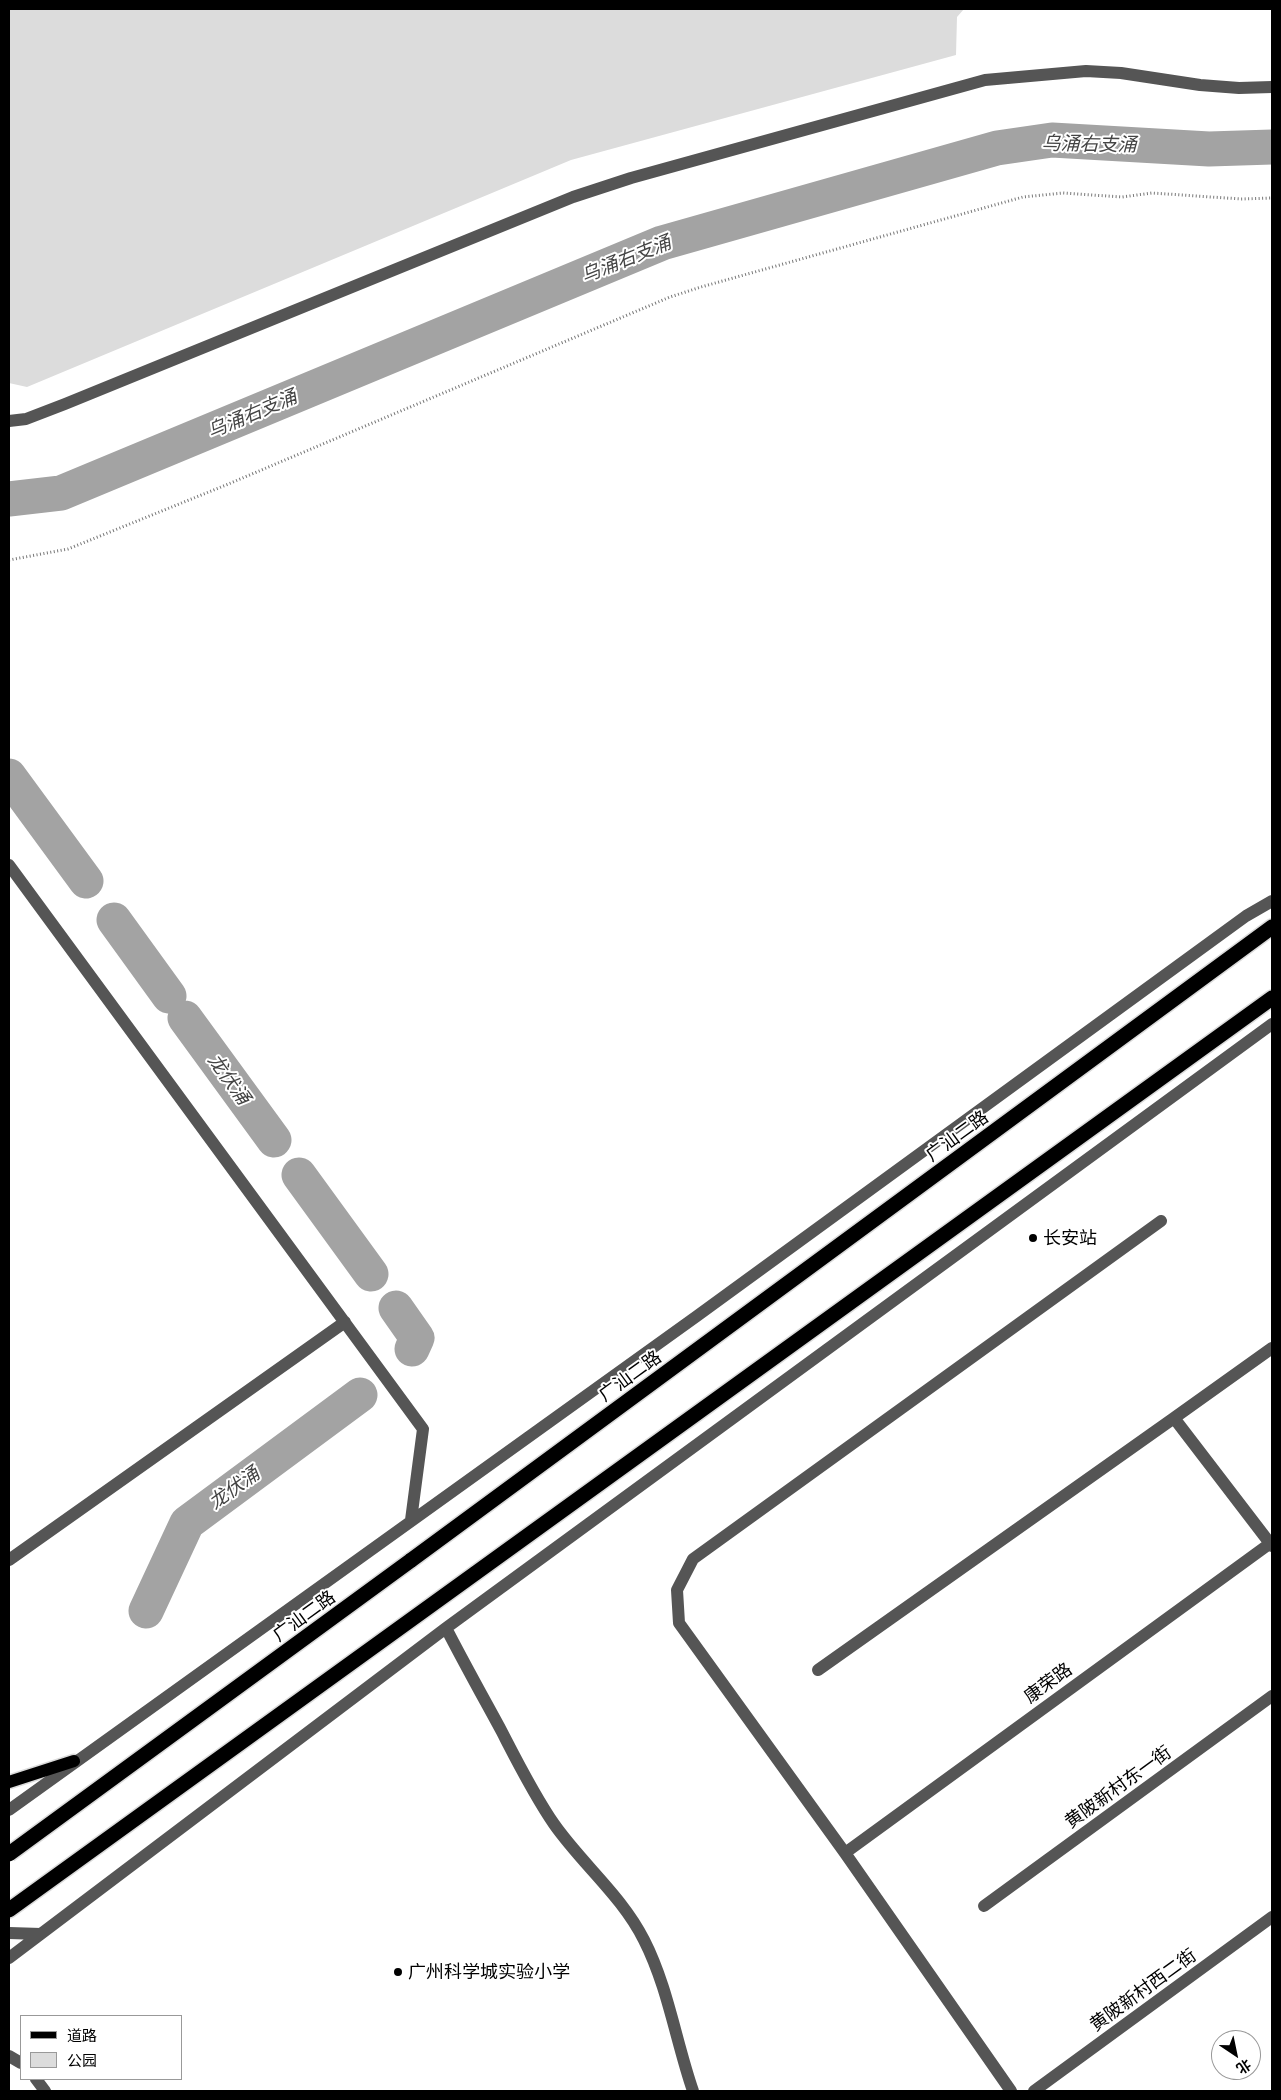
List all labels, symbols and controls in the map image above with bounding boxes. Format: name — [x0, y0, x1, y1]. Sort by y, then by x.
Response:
water label: 乌涌右支涌 — [1041, 132, 1137, 156]
water label: 乌涌右支涌 — [578, 231, 674, 287]
water label: 乌涌右支涌 — [204, 385, 300, 443]
water label: 龙伏涌 — [203, 1049, 255, 1109]
street label: 广汕二路 — [922, 1106, 992, 1166]
place label: 长安站 — [1043, 1227, 1097, 1249]
marker: 长安站 — [1027, 1232, 1039, 1244]
street label: 广汕二路 — [595, 1346, 665, 1406]
water label: 龙伏涌 — [204, 1462, 264, 1514]
street label: 广汕二路 — [269, 1586, 339, 1646]
street label: 康荣路 — [1020, 1658, 1076, 1708]
street label: 黄陂新村东一街 — [1061, 1741, 1175, 1833]
street label: 黄陂新村西二街 — [1086, 1944, 1200, 2036]
place label: 广州科学城实验小学 — [408, 1961, 570, 1983]
marker: 广州科学城实验小学 — [392, 1966, 404, 1978]
legend — [20, 2015, 182, 2080]
text: 道路 — [67, 2027, 97, 2044]
north arrow — [1211, 2030, 1261, 2080]
text: 公园 — [67, 2052, 97, 2069]
text: 北 — [1234, 2056, 1254, 2077]

